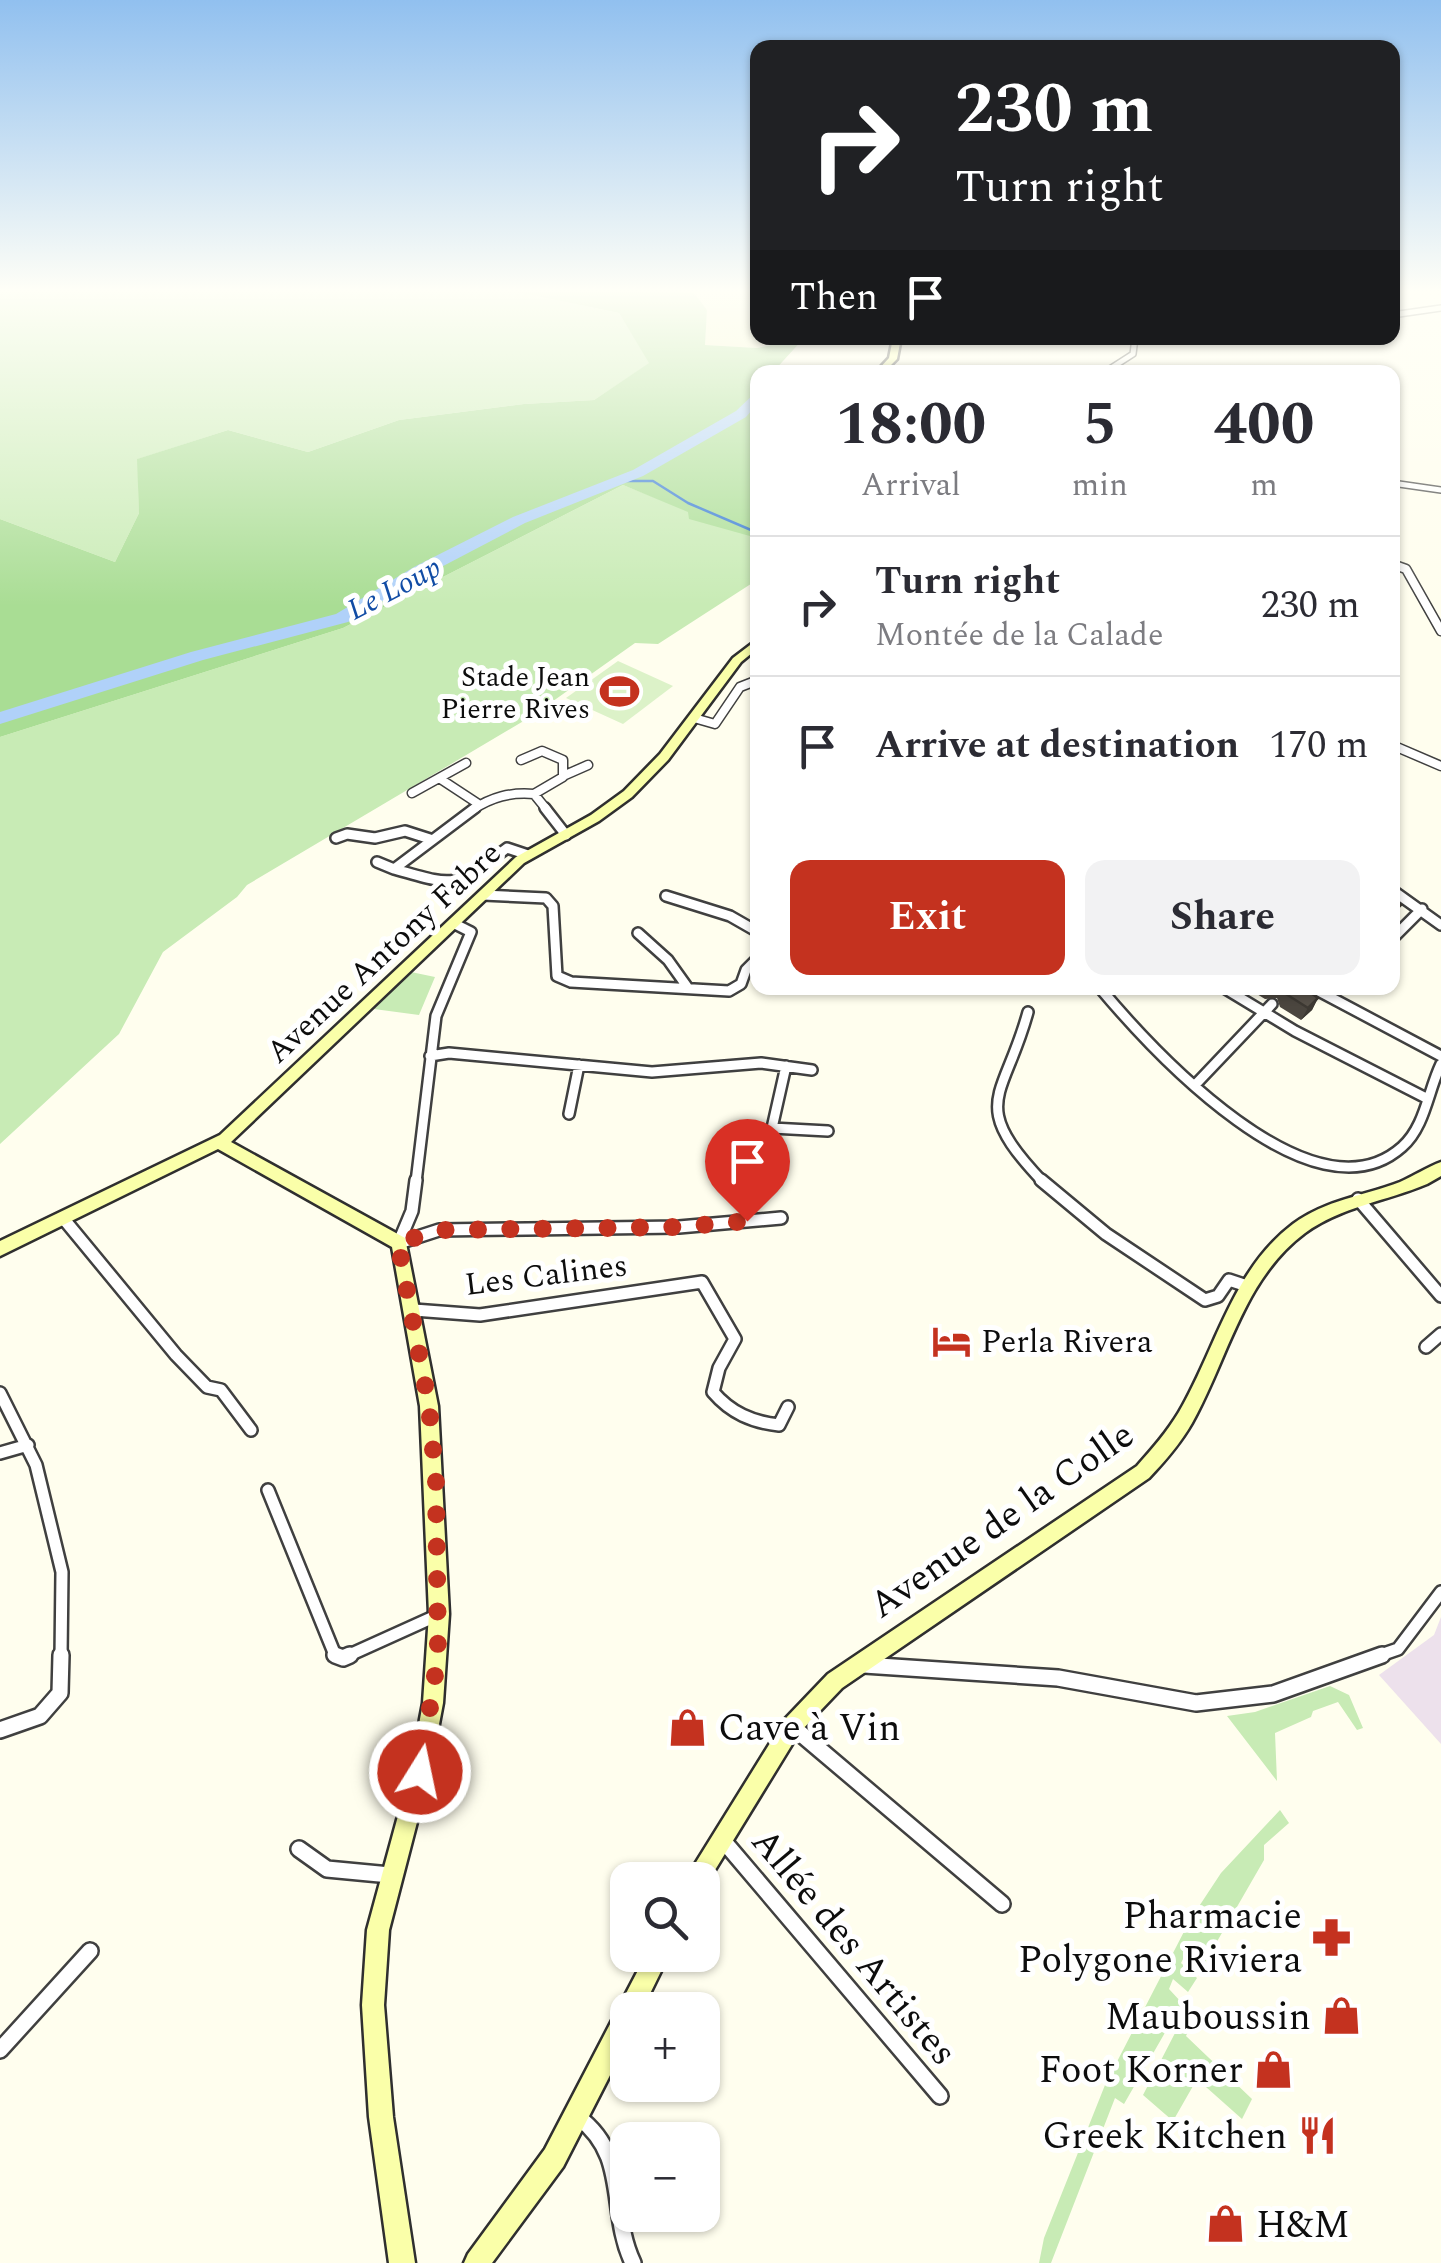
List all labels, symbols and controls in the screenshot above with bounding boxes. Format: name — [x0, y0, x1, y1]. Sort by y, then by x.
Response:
text: 230 m — [955, 57, 1153, 163]
icon: right — [790, 80, 920, 210]
text: Turn right — [955, 153, 1164, 222]
text: Then — [790, 269, 878, 327]
icon: arrive — [898, 270, 953, 325]
text: 18:00 — [836, 379, 986, 471]
text: 5 — [1083, 379, 1117, 471]
text: 400 — [1213, 379, 1314, 471]
text: Arrival — [861, 461, 961, 510]
text: min — [1072, 461, 1128, 510]
text: m — [1250, 461, 1278, 510]
water label: Le Loup — [339, 545, 450, 633]
text: Turn right — [875, 553, 1060, 611]
text: 230 m — [1261, 577, 1360, 635]
icon: right — [790, 579, 845, 634]
text: Montée de la Calade — [875, 611, 1163, 660]
place label: Stade Jean Pierre Rives — [441, 656, 590, 731]
sports icon: Stade Jean Pierre Rives — [599, 671, 641, 713]
text: Arrive at destination — [875, 717, 1239, 775]
text: 170 m — [1269, 717, 1368, 775]
icon: arrive — [790, 719, 845, 774]
street label: Avenue Antony Fabre — [255, 830, 513, 1076]
button: Exit — [790, 860, 1065, 975]
button: Share — [1085, 860, 1360, 975]
pin — [705, 1119, 790, 1222]
icon: arrive — [720, 1134, 775, 1189]
street label: Les Calines — [462, 1241, 630, 1310]
place label: Perla Rivera — [981, 1318, 1153, 1367]
hotel icon: Perla Rivera — [930, 1320, 972, 1362]
street label: Avenue de la Colle — [858, 1407, 1147, 1634]
place label: Cave à Vin — [718, 1700, 901, 1758]
shop icon: Cave à Vin — [667, 1706, 709, 1748]
position arrow — [368, 1720, 472, 1824]
street label: Allée des Artistes — [736, 1815, 971, 2079]
map controls — [610, 1862, 720, 2232]
button: search — [610, 1862, 720, 1972]
place label: Pharmacie Polygone Riviera — [1018, 1888, 1302, 1990]
pharmacy icon: Pharmacie Polygone Riviera — [1311, 1916, 1353, 1958]
place label: Mauboussin — [1105, 1989, 1311, 2047]
button: + — [610, 1992, 720, 2102]
shop icon: Mauboussin — [1320, 1995, 1362, 2037]
place label: Foot Korner — [1039, 2042, 1243, 2100]
shop icon: Foot Korner — [1252, 2048, 1294, 2090]
place label: Greek Kitchen — [1042, 2108, 1287, 2166]
restaurant icon: Greek Kitchen — [1296, 2114, 1338, 2156]
button: − — [610, 2122, 720, 2232]
place label: H&M — [1256, 2197, 1350, 2255]
shop icon: H&M — [1205, 2203, 1247, 2245]

